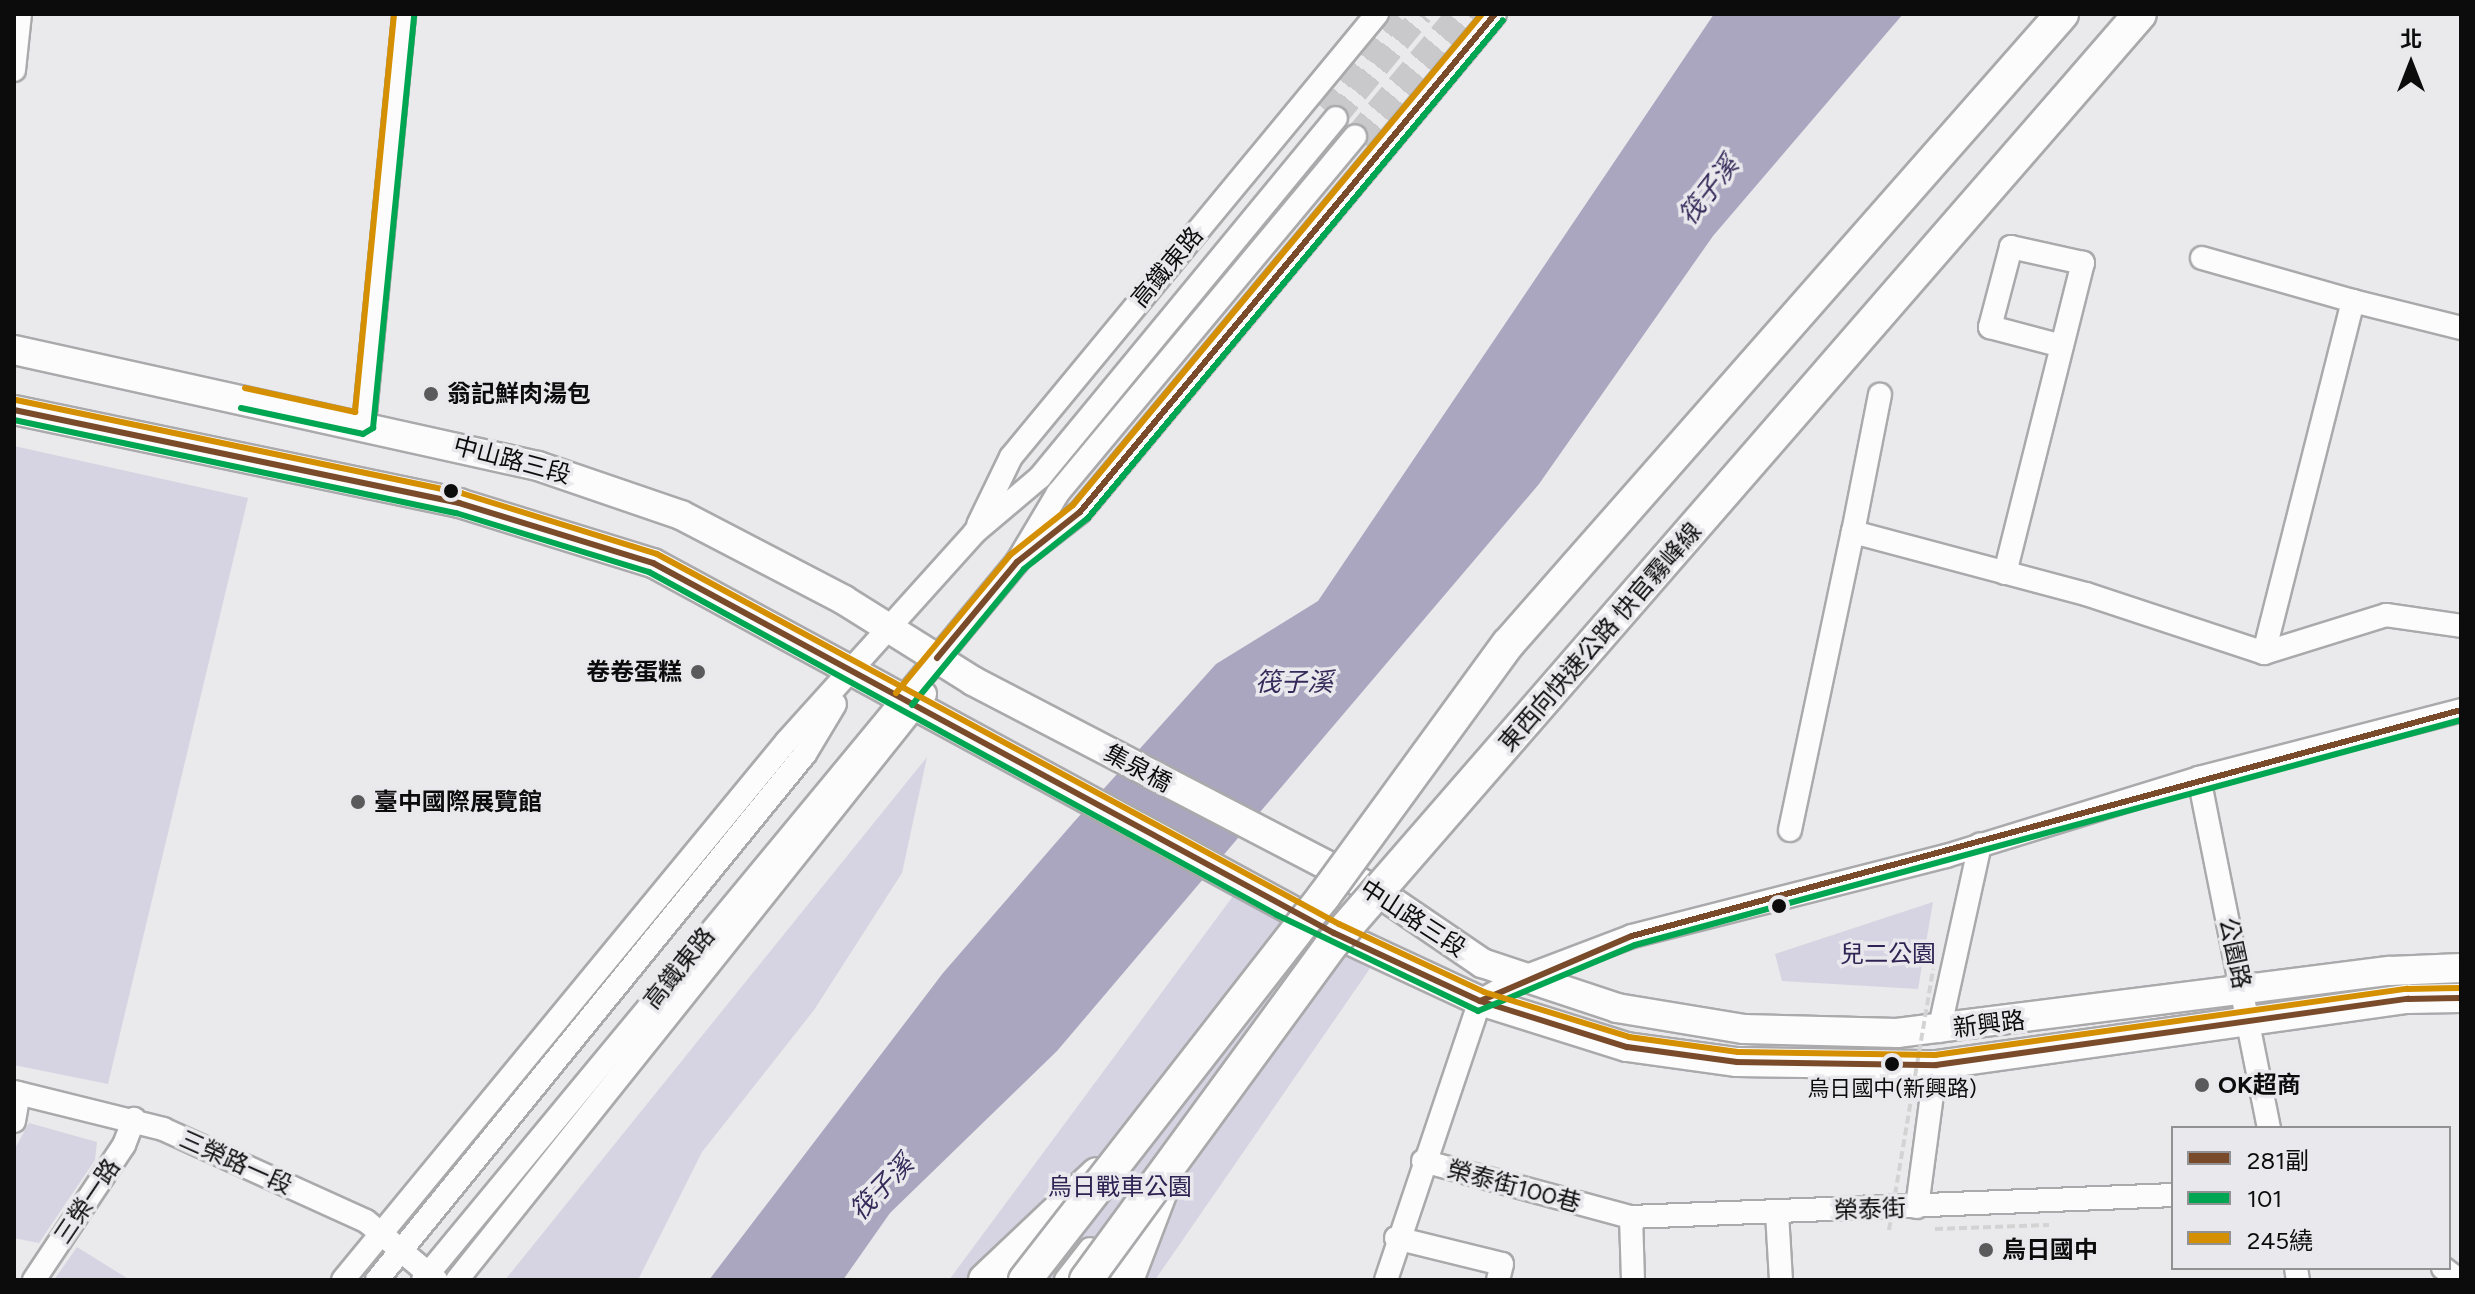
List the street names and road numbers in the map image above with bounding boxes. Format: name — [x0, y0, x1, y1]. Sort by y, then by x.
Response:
street label: 高鐵東路 — [1125, 221, 1209, 313]
street label: 中山路三段 — [450, 431, 574, 489]
street label: 東西向快速公路 快官霧峰線 — [1493, 517, 1707, 757]
street label: 集泉橋 — [1099, 738, 1177, 798]
street label: 中山路三段 — [1355, 873, 1471, 963]
street label: 公園路 — [2213, 915, 2257, 991]
street label: 高鐵東路 — [638, 922, 720, 1014]
street label: 新興路 — [1952, 1005, 2026, 1043]
street label: 三榮路一段 — [175, 1124, 297, 1200]
street label: 三榮一路 — [48, 1153, 126, 1249]
street label: 榮泰街100巷 — [1444, 1154, 1584, 1218]
street label: 榮泰街 — [1834, 1193, 1906, 1225]

